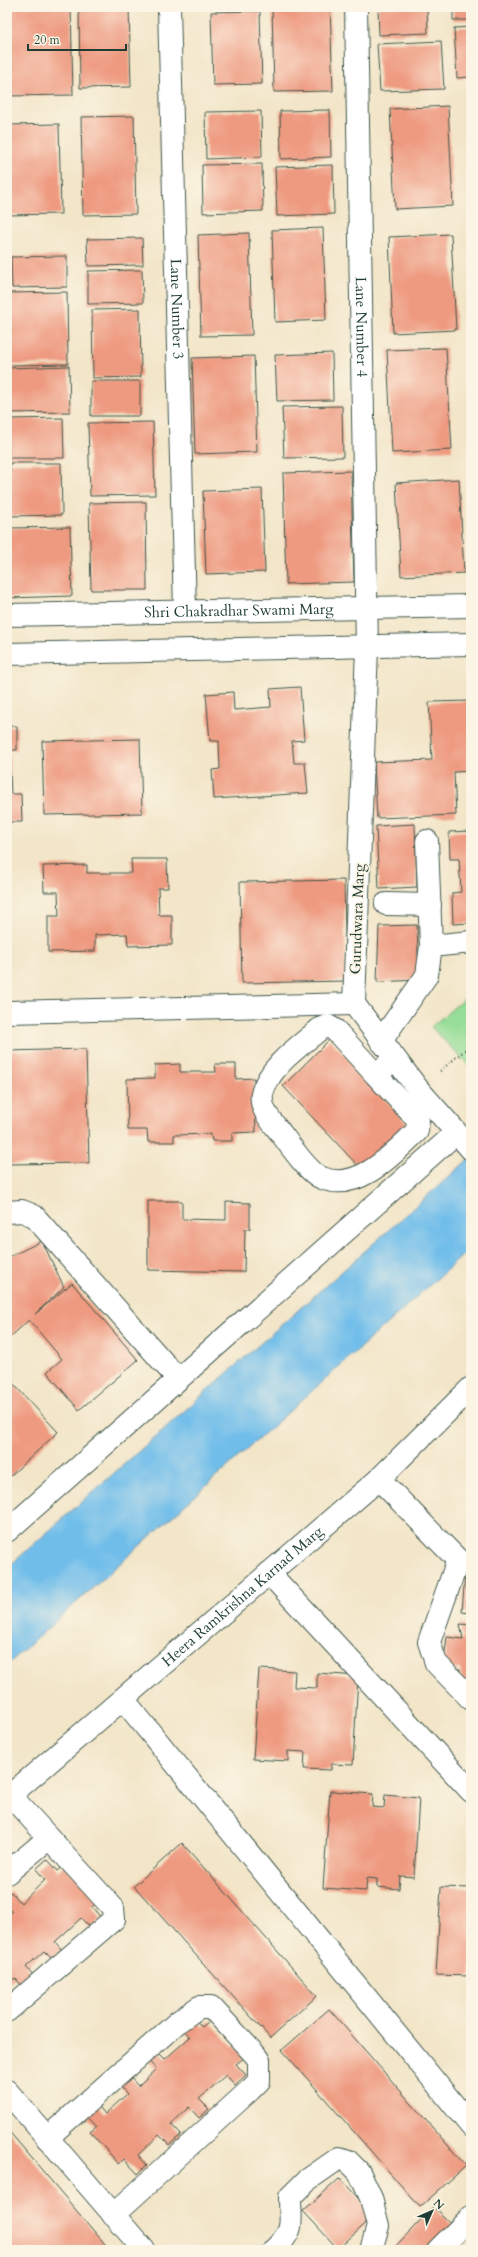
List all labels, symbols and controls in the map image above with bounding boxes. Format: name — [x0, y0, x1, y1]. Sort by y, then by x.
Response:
scale bar — [28, 26, 126, 52]
text: 20 m — [34, 32, 61, 48]
street label: Lane Number 3 — [166, 258, 188, 360]
street label: Lane Number 4 — [351, 276, 372, 378]
street label: Shri Chakradhar Swami Marg — [144, 599, 334, 622]
street label: Gurudwara Marg — [345, 863, 369, 975]
street label: Heera Ramkrishna Karnad Marg — [157, 1521, 328, 1671]
north arrow — [412, 2191, 452, 2231]
text: N — [430, 2196, 448, 2213]

